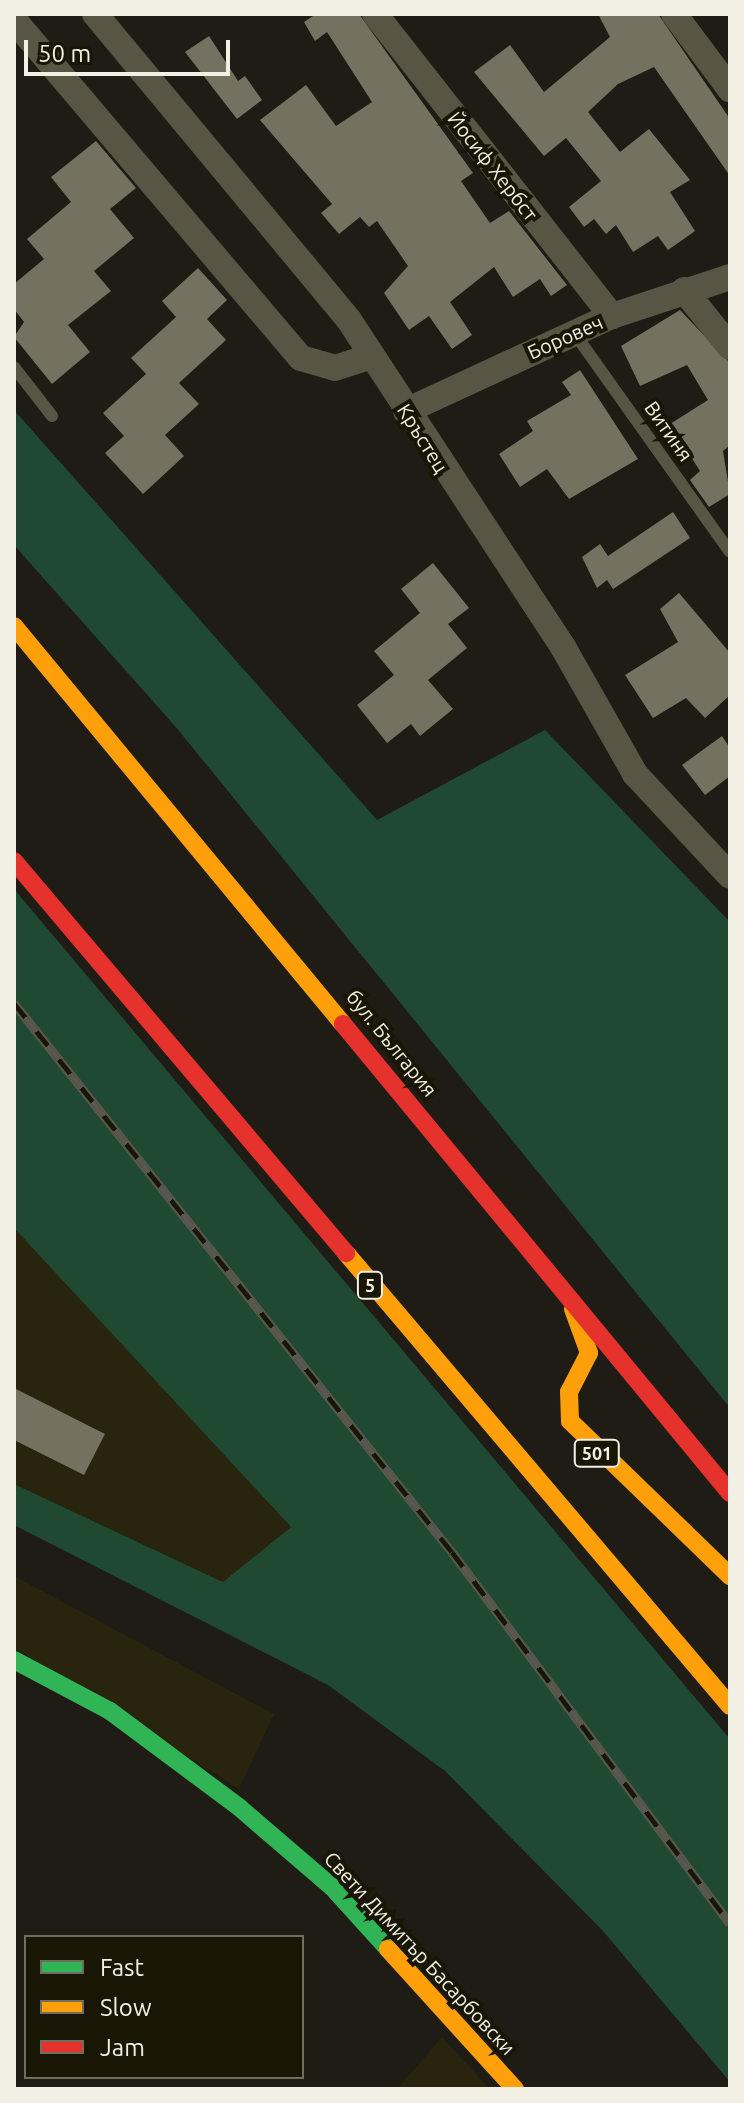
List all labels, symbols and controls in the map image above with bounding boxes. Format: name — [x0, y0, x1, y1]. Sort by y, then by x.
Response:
scale bar — [28, 24, 234, 74]
text: 50 m — [38, 40, 91, 67]
street label: Йосиф Хербст — [443, 107, 543, 225]
street label: Боровеч — [524, 310, 606, 364]
street label: Витиня — [640, 396, 698, 466]
street label: Кръстец — [393, 399, 453, 477]
street label: бул. България — [342, 985, 442, 1101]
road number: 5 — [356, 1271, 384, 1299]
road number: 501 — [573, 1439, 621, 1467]
street label: Свети Димитър Басарбовски — [320, 1847, 520, 2059]
legend — [24, 1935, 304, 2079]
text: Fast — [100, 1954, 144, 1981]
text: Slow — [100, 1994, 152, 2021]
text: Jam — [100, 2034, 145, 2061]

